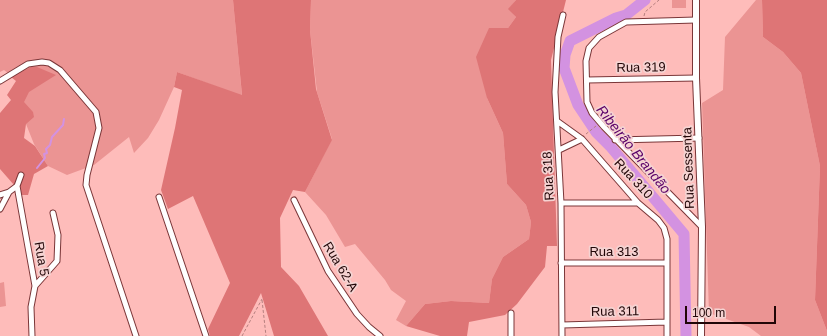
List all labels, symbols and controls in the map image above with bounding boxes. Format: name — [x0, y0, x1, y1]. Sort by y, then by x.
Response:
street label: Rua 319 — [616, 60, 666, 76]
water label: Ribeirão Brandão — [592, 102, 674, 198]
street label: Rua Sessenta — [680, 127, 698, 209]
street label: Rua 318 — [540, 151, 558, 201]
street label: Rua 310 — [611, 156, 655, 202]
street label: Rua 62-A — [319, 239, 361, 295]
street label: Rua 5 — [30, 241, 52, 277]
street label: Rua 313 — [589, 244, 639, 260]
scale bar — [687, 298, 778, 324]
street label: Rua 311 — [591, 304, 639, 320]
text: 100 m — [692, 306, 725, 320]

